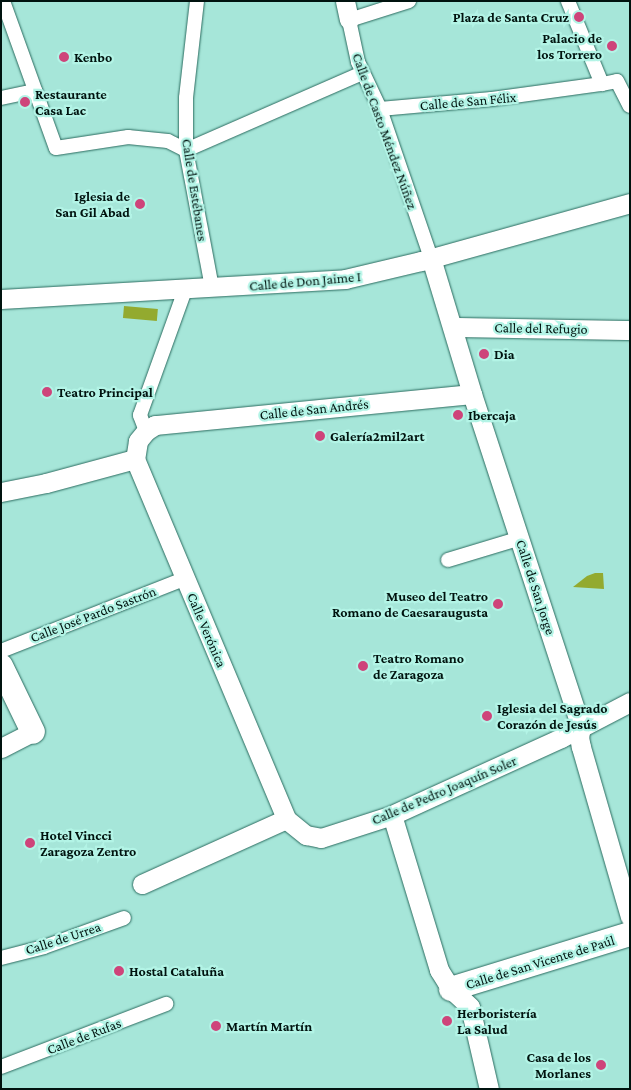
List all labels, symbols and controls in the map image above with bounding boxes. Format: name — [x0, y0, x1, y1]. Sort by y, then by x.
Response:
place label: Plaza de Santa Cruz — [453, 9, 569, 25]
marker: Plaza de Santa Cruz — [573, 11, 585, 23]
place label: Palacio de los Torrero — [537, 30, 602, 62]
marker: Palacio de los Torrero — [606, 40, 618, 52]
place label: Kenbo — [74, 49, 112, 65]
marker: Kenbo — [58, 51, 70, 63]
street label: Calle de Casto Méndez Núñez — [349, 51, 421, 211]
place label: Restaurante Casa Lac — [35, 86, 107, 118]
street label: Calle de San Félix — [419, 88, 517, 114]
marker: Restaurante Casa Lac — [19, 96, 31, 108]
street label: Calle de Estébanes — [179, 138, 211, 242]
place label: Iglesia de San Gil Abad — [55, 188, 130, 220]
marker: Iglesia de San Gil Abad — [134, 198, 146, 210]
street label: Calle de Don Jaime I — [249, 268, 361, 294]
street label: Calle del Refugio — [494, 319, 588, 337]
place label: Dia — [494, 346, 515, 362]
marker: Dia — [478, 348, 490, 360]
place label: Teatro Principal — [57, 384, 153, 400]
marker: Teatro Principal — [41, 386, 53, 398]
street label: Calle de San Andrés — [259, 395, 369, 423]
place label: Ibercaja — [468, 407, 516, 423]
marker: Ibercaja — [452, 409, 464, 421]
place label: Galería2mil2art — [330, 428, 425, 444]
marker: Galería2mil2art — [314, 430, 326, 442]
street label: Calle de San Jorge — [513, 537, 559, 637]
street label: Calle José Pardo Sastrón — [28, 582, 158, 646]
place label: Museo del Teatro Romano de Caesaraugusta — [332, 588, 488, 620]
street label: Calle Verónica — [184, 590, 230, 670]
marker: Museo del Teatro Romano de Caesaraugusta — [492, 598, 504, 610]
place label: Teatro Romano de Zaragoza — [373, 650, 464, 682]
marker: Teatro Romano de Zaragoza — [357, 660, 369, 672]
place label: Iglesia del Sagrado Corazón de Jesús — [497, 700, 608, 732]
marker: Iglesia del Sagrado Corazón de Jesús — [481, 710, 493, 722]
street label: Calle de Pedro Joaquín Soler — [369, 752, 519, 828]
place label: Hotel Vincci Zaragoza Zentro — [40, 827, 136, 860]
marker: Hotel Vincci Zaragoza Zentro — [24, 837, 36, 849]
street label: Calle de Urrea — [23, 918, 103, 958]
street label: Calle de San Vicente de Paúl — [464, 931, 616, 993]
place label: Hostal Cataluña — [129, 963, 224, 979]
marker: Hostal Cataluña — [113, 965, 125, 977]
place label: Herboristería La Salud — [457, 1005, 537, 1038]
street label: Calle de Rufas — [45, 1014, 123, 1058]
marker: Herboristería La Salud — [441, 1015, 453, 1027]
place label: Martín Martín — [226, 1018, 312, 1034]
marker: Martín Martín — [210, 1020, 222, 1032]
place label: Casa de los Morlanes — [527, 1049, 591, 1082]
marker: Casa de los Morlanes — [595, 1059, 607, 1071]

